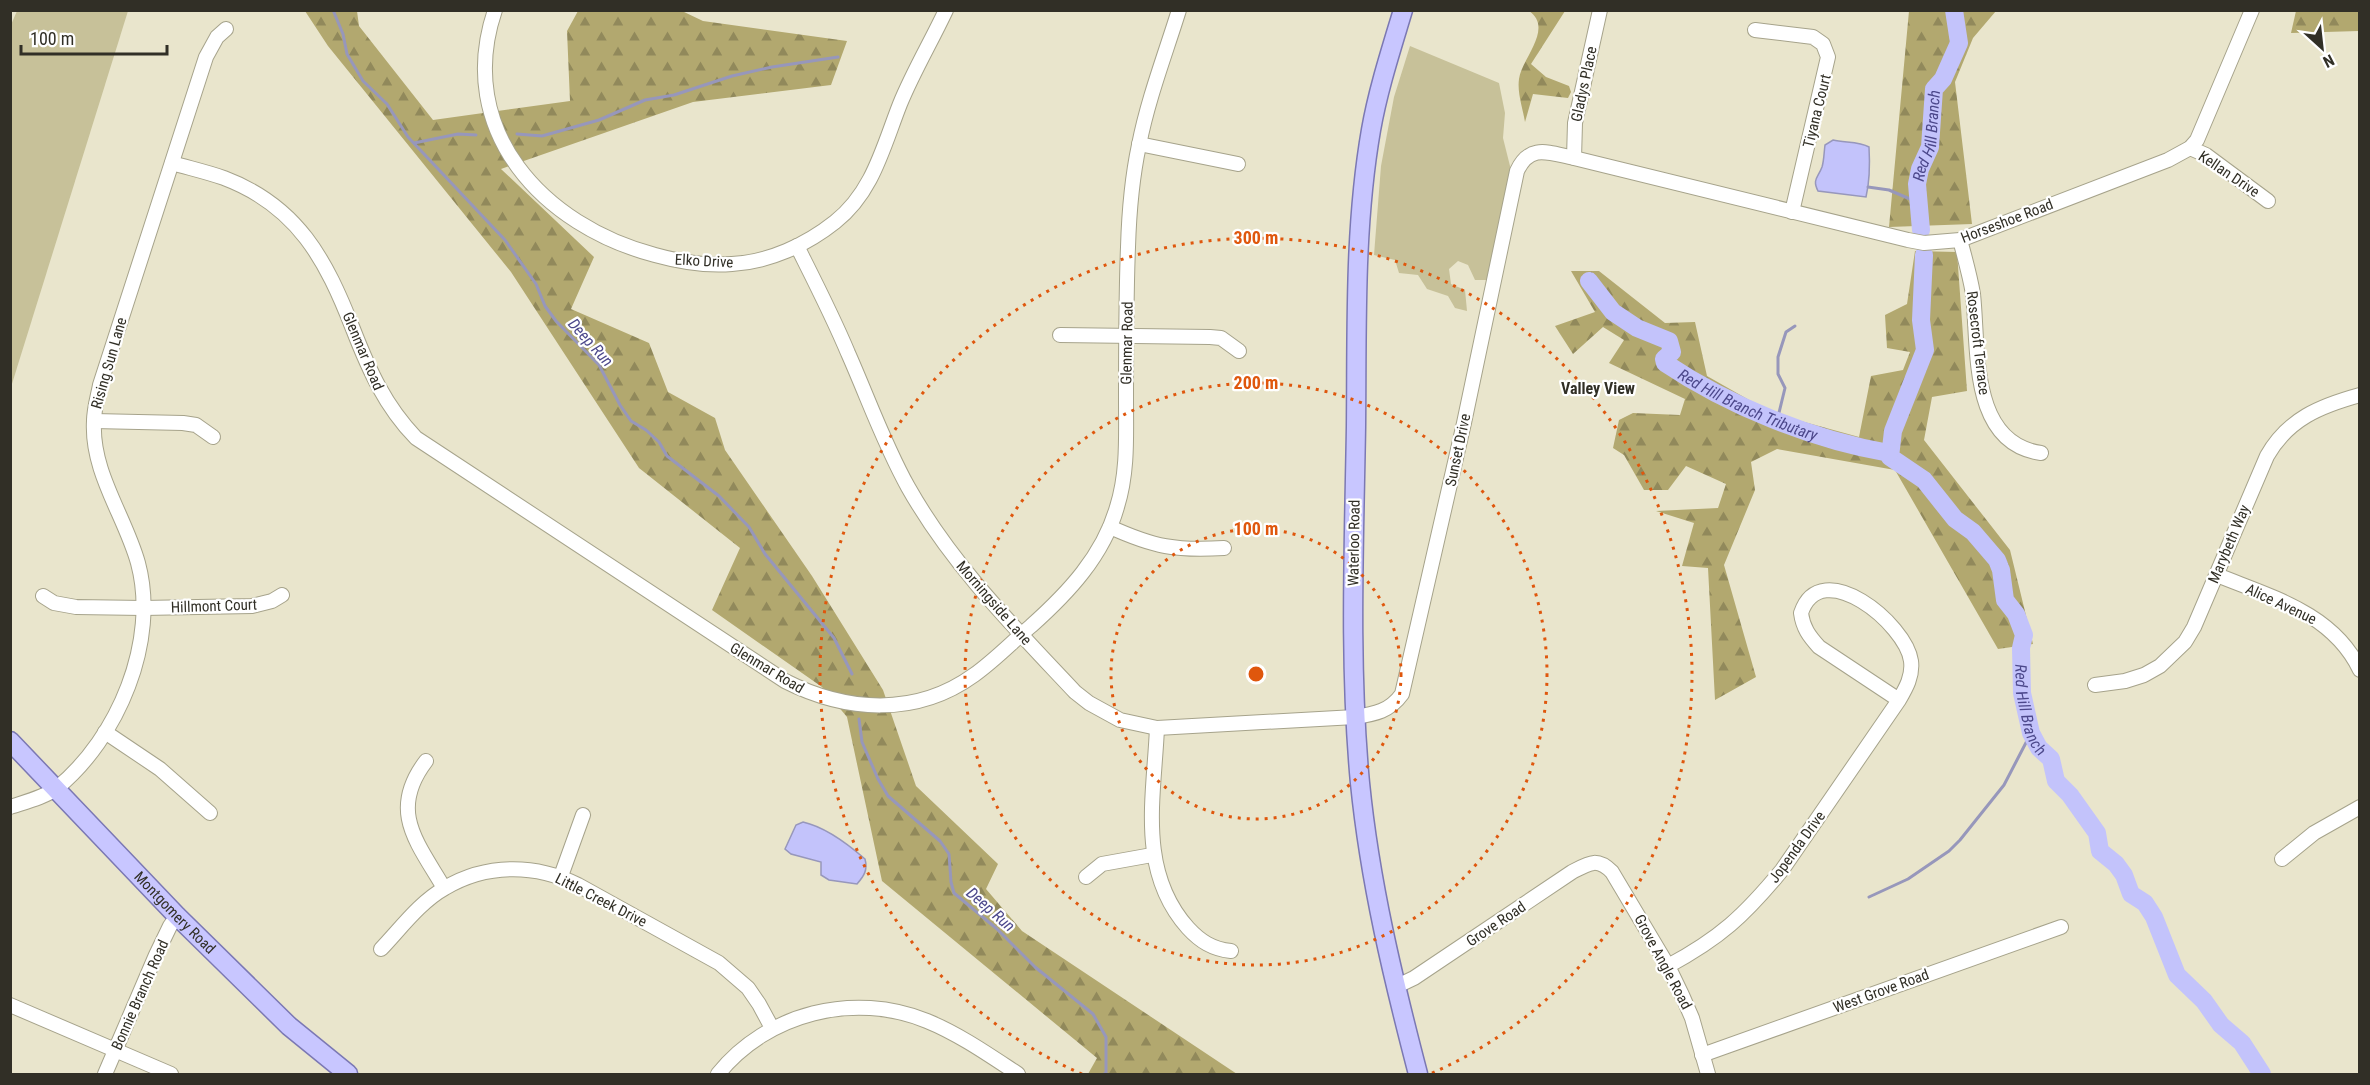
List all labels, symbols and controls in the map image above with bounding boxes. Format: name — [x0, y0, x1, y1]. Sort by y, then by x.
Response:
scale bar — [21, 18, 166, 56]
north arrow — [2292, 18, 2352, 78]
text: 100 m — [30, 28, 74, 49]
street label: Gladys Place — [1567, 45, 1601, 123]
text: N — [2320, 50, 2337, 72]
street label: Tiyana Court — [1799, 72, 1835, 150]
water label: Red Hill Branch — [1909, 89, 1944, 183]
street label: Kellan Drive — [2195, 147, 2263, 201]
street label: Horseshoe Road — [1958, 195, 2056, 247]
text: 300 m — [1234, 227, 1278, 248]
street label: Elko Drive — [674, 250, 734, 272]
street label: Rosecroft Terrace — [1963, 290, 1993, 396]
street label: Glenmar Road — [1117, 301, 1137, 385]
street label: Glenmar Road — [338, 309, 388, 393]
water label: Deep Run — [564, 314, 617, 370]
street label: Rising Sun Lane — [87, 315, 131, 411]
water label: Red Hill Branch Tributary — [1675, 365, 1820, 445]
text: 200 m — [1234, 372, 1278, 393]
district label: Valley View — [1561, 379, 1635, 398]
street label: Sunset Drive — [1442, 412, 1474, 488]
street label: Waterloo Road — [1344, 500, 1364, 586]
street label: Marybeth Way — [2204, 502, 2254, 586]
text: 100 m — [1234, 518, 1278, 539]
street label: Morningside Lane — [953, 557, 1035, 649]
street label: Alice Avenue — [2243, 580, 2319, 628]
street label: Hillmont Court — [171, 596, 257, 616]
street label: Glenmar Road — [727, 639, 807, 697]
centre of rings — [1246, 664, 1266, 684]
water label: Red Hill Branch — [2011, 664, 2050, 760]
street label: Jopenda Drive — [1765, 808, 1829, 886]
street label: Montgomery Road — [130, 868, 219, 958]
street label: Little Creek Drive — [552, 869, 650, 931]
water label: Deep Run — [963, 883, 1019, 936]
street label: Grove Road — [1463, 898, 1529, 950]
street label: Grove Angle Road — [1630, 911, 1696, 1013]
street label: Bonnie Branch Road — [108, 937, 172, 1053]
street label: West Grove Road — [1831, 965, 1931, 1017]

